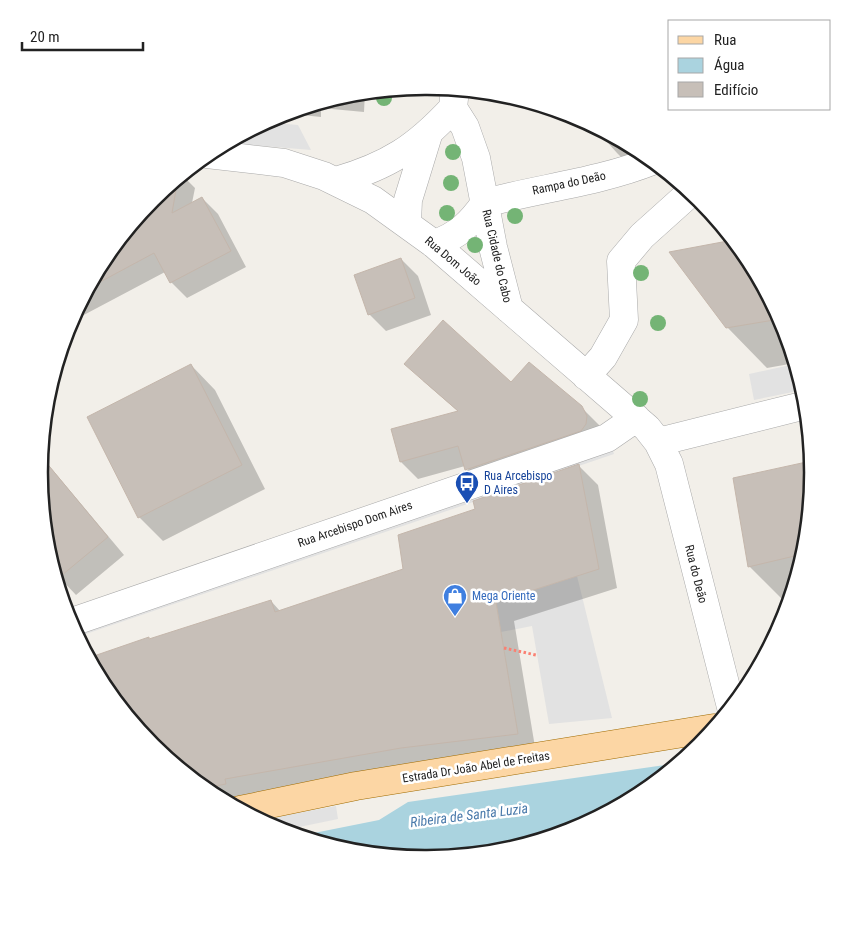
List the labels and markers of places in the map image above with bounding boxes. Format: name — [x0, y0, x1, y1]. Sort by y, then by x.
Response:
place label: Rua Arcebispo D Aires — [484, 469, 552, 497]
bus stop icon: Rua Arcebispo D Aires — [454, 470, 480, 504]
shop icon: Mega Oriente — [442, 583, 468, 617]
place label: Mega Oriente — [472, 589, 536, 603]

